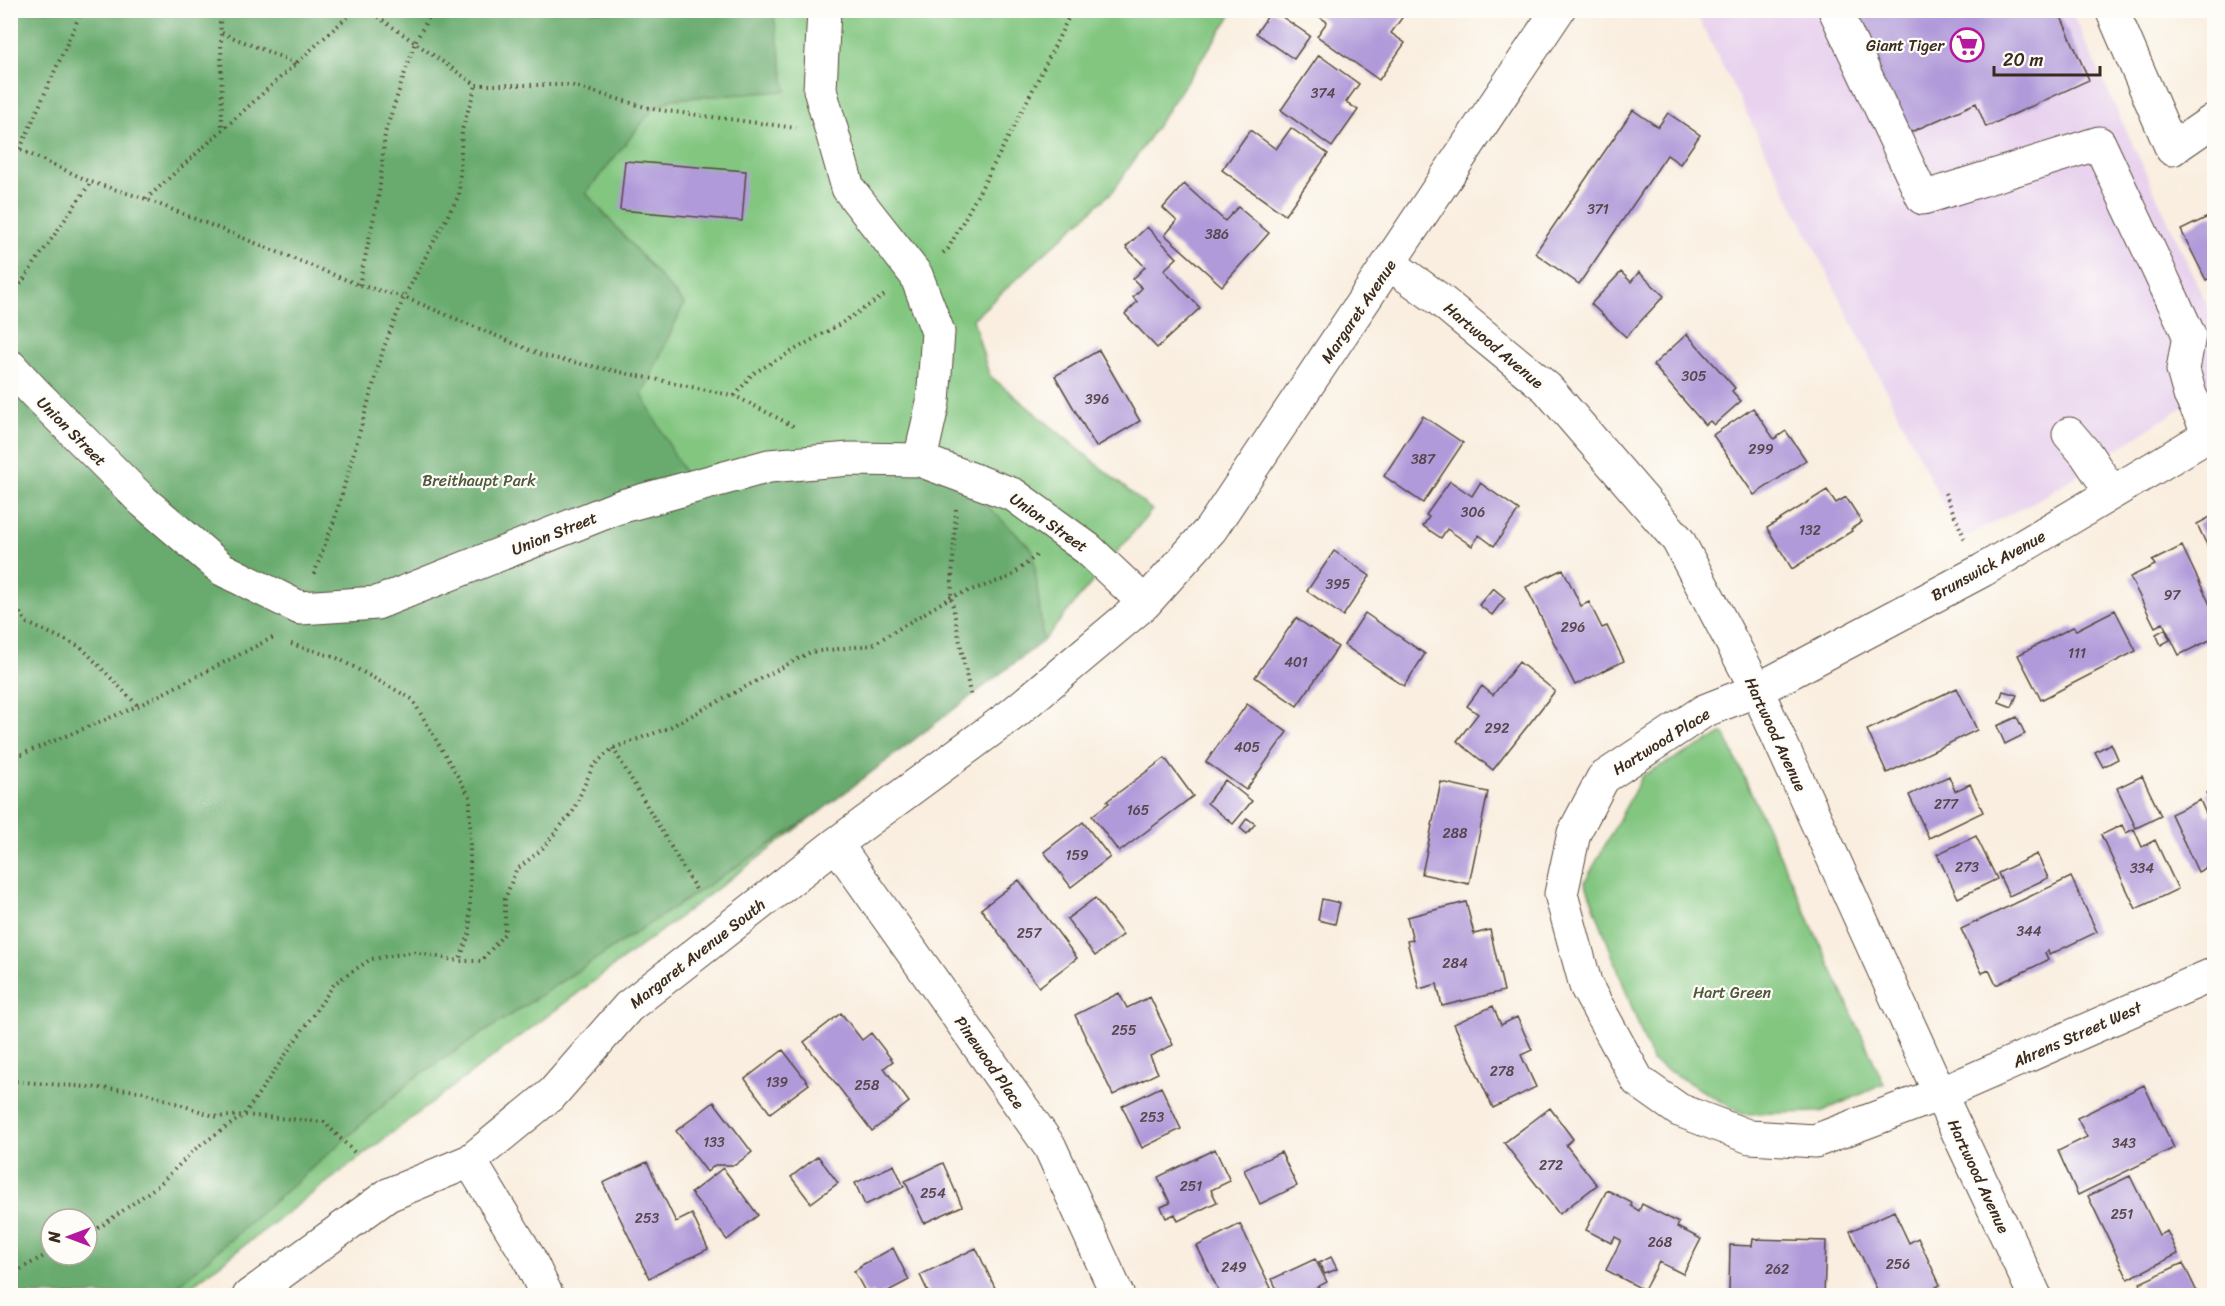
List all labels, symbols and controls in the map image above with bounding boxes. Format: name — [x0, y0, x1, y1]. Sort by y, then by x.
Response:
supermarket icon: Giant Tiger — [1949, 27, 1985, 63]
place label: Giant Tiger — [1866, 31, 1945, 60]
scale bar — [1994, 39, 2100, 77]
text: 20 m — [2003, 44, 2043, 76]
house number: 374 — [1311, 81, 1335, 106]
house number: 371 — [1587, 197, 1609, 222]
house number: 386 — [1205, 222, 1229, 247]
street label: Margaret Avenue — [1313, 253, 1404, 369]
street label: Hartwood Avenue — [1437, 295, 1551, 396]
house number: 305 — [1681, 364, 1707, 389]
house number: 396 — [1085, 387, 1109, 412]
street label: Union Street — [29, 389, 114, 474]
house number: 299 — [1748, 437, 1774, 462]
house number: 387 — [1411, 447, 1436, 472]
park label: Breithaupt Park — [422, 466, 536, 495]
street label: Union Street — [1003, 485, 1094, 560]
house number: 306 — [1461, 500, 1485, 525]
street label: Union Street — [507, 503, 602, 564]
house number: 132 — [1799, 518, 1821, 543]
street label: Brunswick Avenue — [1925, 522, 2051, 609]
house number: 395 — [1326, 572, 1351, 597]
house number: 97 — [2164, 583, 2181, 608]
house number: 296 — [1561, 615, 1585, 640]
house number: 111 — [2068, 641, 2086, 666]
house number: 401 — [1284, 650, 1308, 675]
street label: Hartwood Avenue — [1736, 672, 1815, 797]
street label: Hartwood Place — [1606, 700, 1716, 783]
house number: 292 — [1485, 716, 1509, 741]
house number: 405 — [1234, 735, 1261, 760]
house number: 277 — [1934, 792, 1959, 817]
house number: 165 — [1127, 798, 1150, 823]
house number: 288 — [1443, 821, 1468, 846]
house number: 159 — [1065, 843, 1089, 868]
house number: 273 — [1955, 855, 1979, 880]
house number: 334 — [2130, 856, 2154, 881]
street label: Margaret Avenue South — [623, 891, 772, 1016]
house number: 344 — [2016, 919, 2042, 944]
house number: 257 — [1017, 921, 1042, 946]
house number: 284 — [1442, 951, 1468, 976]
park label: Hart Green — [1693, 978, 1771, 1007]
street label: Ahrens Street West — [2007, 993, 2147, 1076]
street label: Pinewood Place — [947, 1009, 1033, 1115]
house number: 255 — [1111, 1018, 1137, 1043]
house number: 278 — [1490, 1059, 1515, 1084]
house number: 139 — [766, 1070, 789, 1095]
house number: 258 — [854, 1073, 880, 1098]
house number: 253 — [1140, 1105, 1164, 1130]
street label: Hartwood Avenue — [1939, 1114, 2018, 1239]
house number: 133 — [703, 1130, 725, 1155]
house number: 343 — [2112, 1131, 2136, 1156]
house number: 272 — [1539, 1153, 1563, 1178]
house number: 251 — [1180, 1174, 1202, 1199]
house number: 254 — [920, 1181, 946, 1206]
house number: 251 — [2111, 1202, 2133, 1227]
house number: 253 — [635, 1206, 659, 1231]
north arrow — [39, 1207, 99, 1267]
house number: 268 — [1648, 1230, 1673, 1255]
text: N — [40, 1231, 69, 1244]
house number: 256 — [1886, 1252, 1910, 1277]
house number: 249 — [1221, 1255, 1247, 1280]
house number: 262 — [1765, 1257, 1789, 1282]

